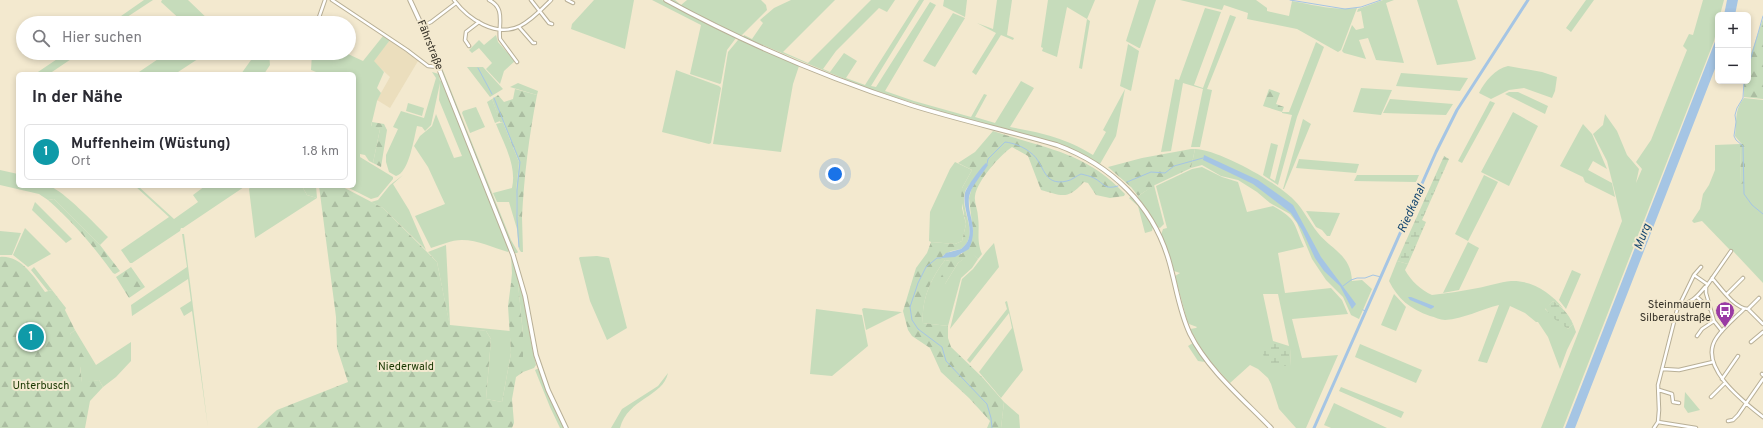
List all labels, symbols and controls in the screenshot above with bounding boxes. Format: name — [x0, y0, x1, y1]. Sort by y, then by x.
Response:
map controls — [1715, 12, 1751, 84]
button: + — [1715, 12, 1751, 48]
search box — [16, 16, 356, 60]
street label: Fährstraße — [414, 18, 446, 72]
icon: search — [30, 27, 52, 49]
text: Hier suchen — [62, 29, 142, 48]
button: − — [1715, 48, 1751, 84]
text: In der Nähe — [32, 87, 123, 109]
text: Muffenheim (Wüstung) — [71, 135, 231, 154]
text: 1 — [43, 144, 49, 160]
text: 1.8 km — [302, 144, 339, 160]
text: Ort — [71, 154, 91, 170]
your location — [825, 164, 845, 184]
water label: Riedkanal — [1394, 182, 1430, 236]
water label: Murg — [1631, 221, 1655, 252]
place label: Steinmauern Silberaustraße — [1640, 298, 1711, 325]
bus stop icon: Steinmauern Silberaustraße — [1714, 300, 1736, 328]
pin: 1 — [18, 322, 44, 352]
park label: Niederwald — [378, 360, 434, 374]
park label: Unterbusch — [12, 379, 70, 393]

